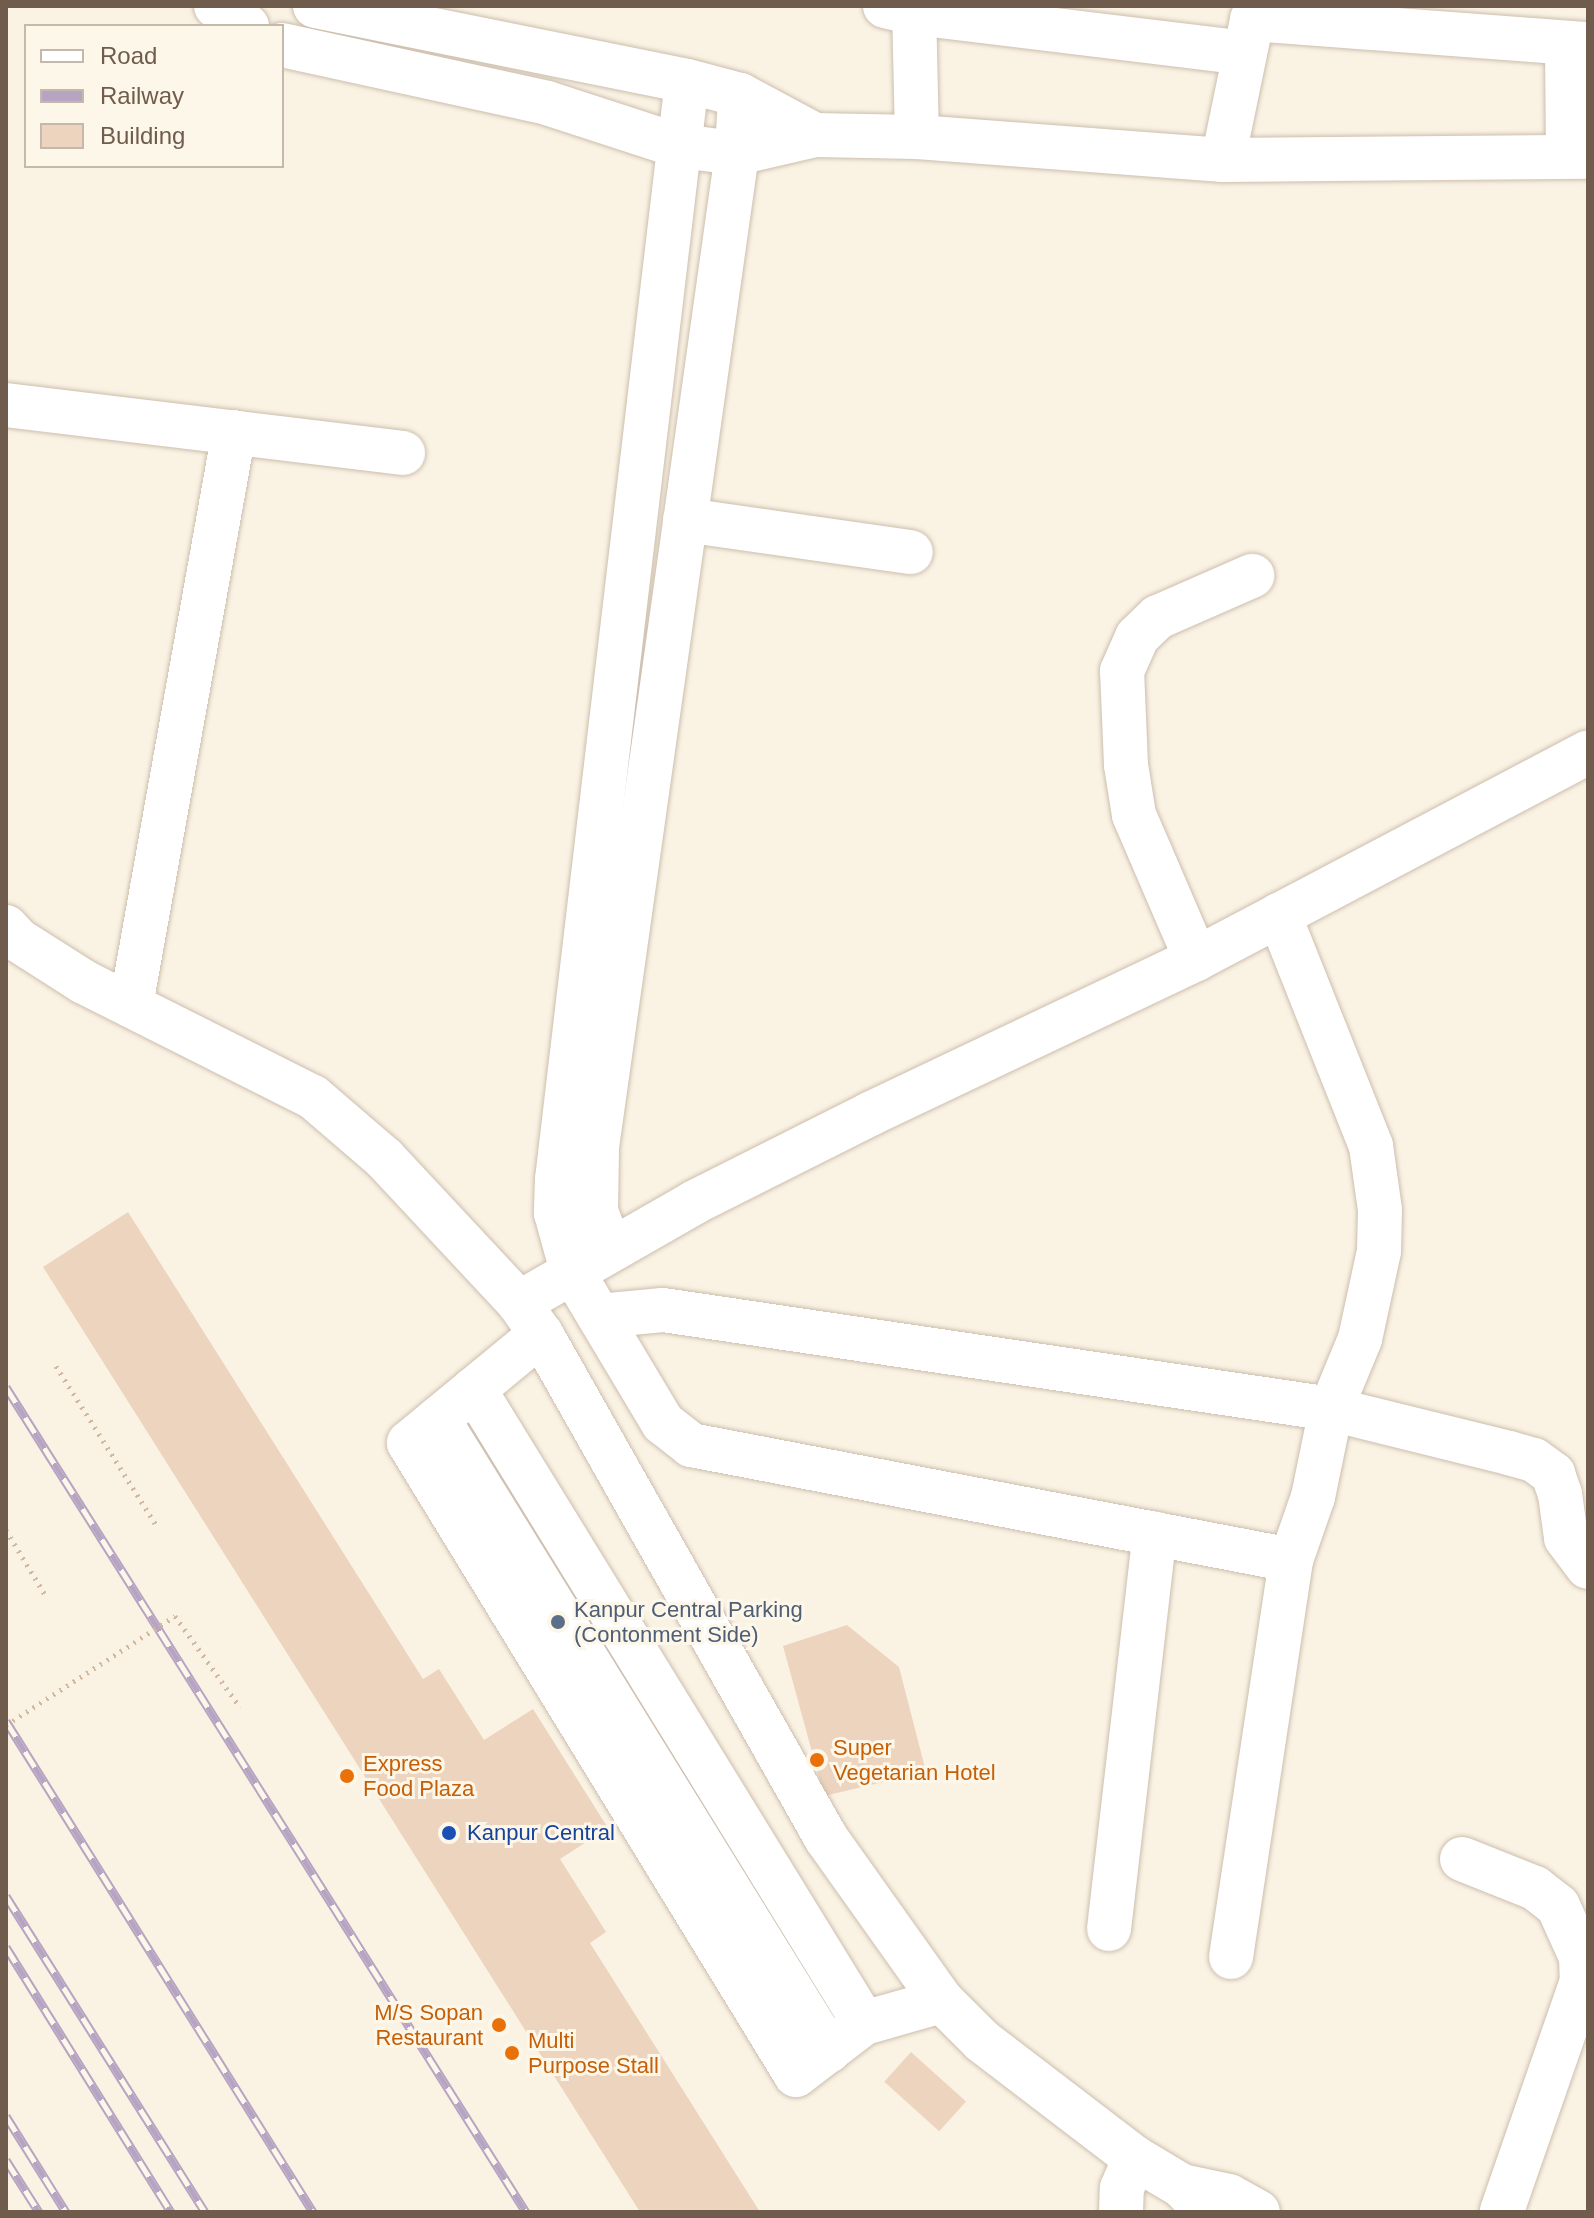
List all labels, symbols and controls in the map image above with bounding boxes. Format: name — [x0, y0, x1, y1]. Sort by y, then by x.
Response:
legend — [24, 24, 284, 168]
text: Road — [100, 42, 157, 69]
text: Railway — [100, 82, 184, 109]
text: Building — [100, 122, 185, 149]
place label: Kanpur Central Parking (Contonment Side) — [574, 1596, 803, 1648]
marker: Kanpur Central Parking (Contonment Side) — [549, 1613, 567, 1631]
place label: Super Vegetarian Hotel — [833, 1734, 996, 1786]
place label: Express Food Plaza — [363, 1750, 474, 1802]
marker: Super Vegetarian Hotel — [808, 1751, 826, 1769]
marker: Express Food Plaza — [338, 1767, 356, 1785]
place label: Kanpur Central — [467, 1820, 615, 1846]
marker: Kanpur Central — [438, 1822, 460, 1844]
place label: M/S Sopan Restaurant — [374, 1999, 483, 2050]
marker: M/S Sopan Restaurant — [490, 2016, 508, 2034]
place label: Multi Purpose Stall — [528, 2027, 659, 2078]
marker: Multi Purpose Stall — [503, 2044, 521, 2062]

